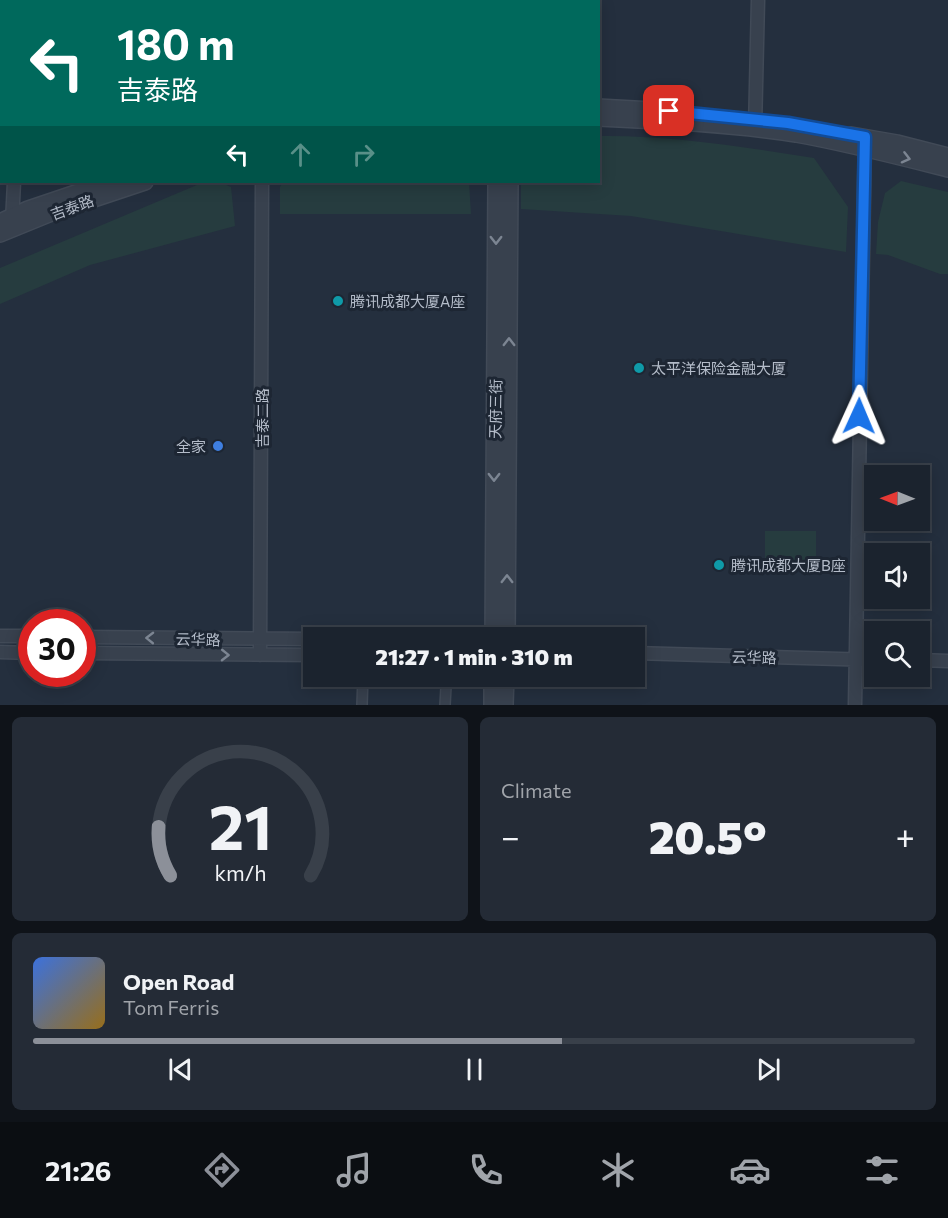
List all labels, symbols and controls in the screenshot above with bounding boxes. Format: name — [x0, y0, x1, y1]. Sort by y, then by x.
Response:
text: 180 m — [117, 17, 235, 69]
icon: left — [18, 24, 96, 102]
text: 吉泰路 — [117, 73, 198, 106]
pin — [643, 85, 694, 136]
icon: arrive — [652, 94, 685, 127]
icon: left — [221, 138, 254, 171]
icon: ahead — [284, 138, 317, 171]
icon: right — [347, 138, 380, 171]
one-way arrow — [900, 151, 910, 164]
street label: 吉泰路 — [48, 191, 96, 223]
one-way arrow — [490, 235, 502, 244]
place label: 腾讯成都大厦A座 — [350, 292, 465, 310]
marker: 腾讯成都大厦A座 — [331, 294, 345, 308]
one-way arrow — [503, 338, 515, 347]
place label: 太平洋保险金融大厦 — [651, 359, 786, 377]
marker: 太平洋保险金融大厦 — [632, 361, 646, 375]
street label: 天府三街 — [485, 379, 505, 439]
position arrow — [827, 384, 891, 448]
street label: 吉泰二路 — [253, 388, 271, 448]
place label: 全家 — [176, 437, 206, 455]
marker: 全家 — [211, 439, 225, 453]
north arrow — [864, 465, 930, 531]
map controls — [864, 465, 930, 687]
one-way arrow — [488, 472, 500, 481]
button: sound — [864, 543, 930, 609]
place label: 腾讯成都大厦B座 — [731, 556, 846, 574]
marker: 腾讯成都大厦B座 — [712, 558, 726, 572]
one-way arrow — [501, 575, 513, 584]
speed limit sign: 30 — [18, 609, 96, 687]
button: search — [864, 621, 930, 687]
street label: 云华路 — [175, 630, 221, 648]
one-way arrow — [146, 632, 155, 644]
text: 21:27 · 1 min · 310 m — [375, 643, 573, 670]
street label: 云华路 — [731, 648, 777, 666]
one-way arrow — [220, 649, 229, 661]
text: Climate — [501, 778, 571, 802]
text: 21 — [208, 787, 272, 863]
text: 20.5° — [649, 808, 767, 863]
text: − — [501, 815, 520, 856]
text: + — [896, 815, 915, 856]
text: km/h — [214, 859, 266, 885]
text: Open Road — [123, 968, 234, 995]
text: Tom Ferris — [123, 995, 219, 1019]
icon: previous — [164, 1053, 197, 1086]
icon: pause — [458, 1053, 491, 1086]
icon: next — [752, 1053, 785, 1086]
icon: directions — [201, 1149, 243, 1191]
icon: music — [333, 1149, 375, 1191]
icon: phone — [465, 1149, 507, 1191]
icon: climate — [597, 1149, 639, 1191]
icon: car — [729, 1149, 771, 1191]
icon: filters — [861, 1149, 903, 1191]
text: 21:26 — [45, 1154, 112, 1187]

